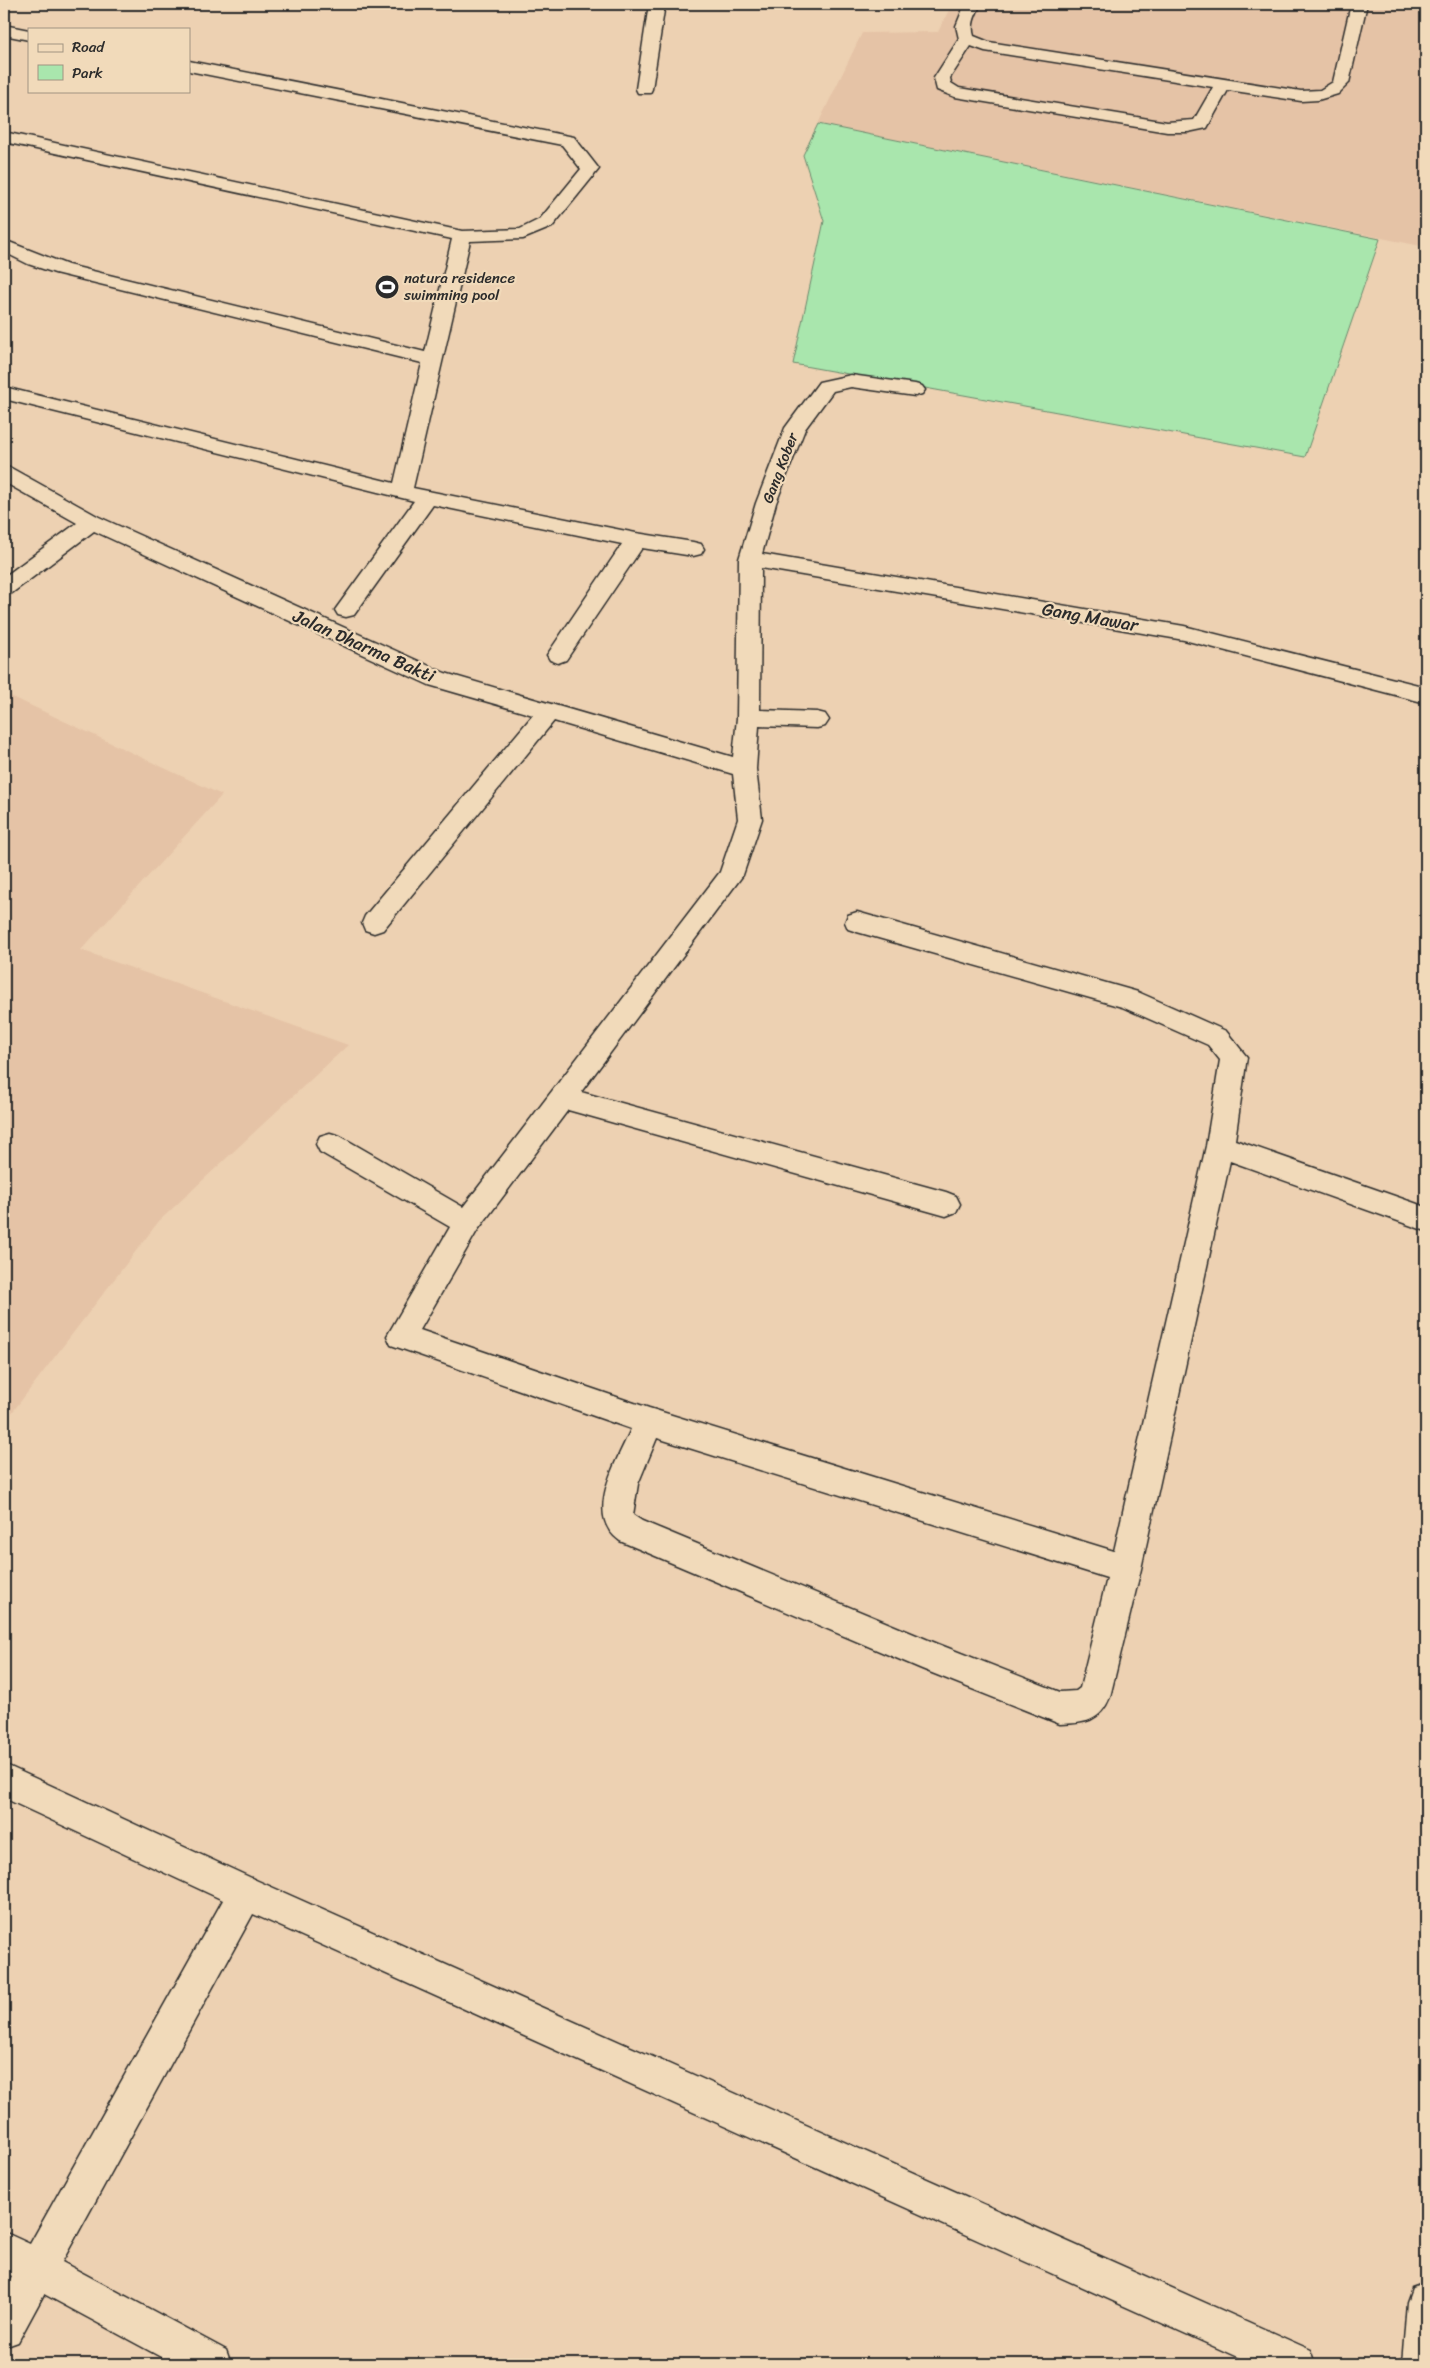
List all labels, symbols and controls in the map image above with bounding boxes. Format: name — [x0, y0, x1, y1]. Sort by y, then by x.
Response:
legend — [28, 28, 190, 92]
text: Road — [72, 34, 105, 60]
text: Park — [72, 60, 103, 86]
place label: natura residence swimming pool — [403, 265, 515, 308]
sports icon: natura residence swimming pool — [374, 274, 400, 300]
street label: Gang Kober — [755, 428, 806, 507]
street label: Gang Mawar — [1039, 593, 1142, 641]
street label: Jalan Dharma Bakti — [287, 600, 441, 692]

